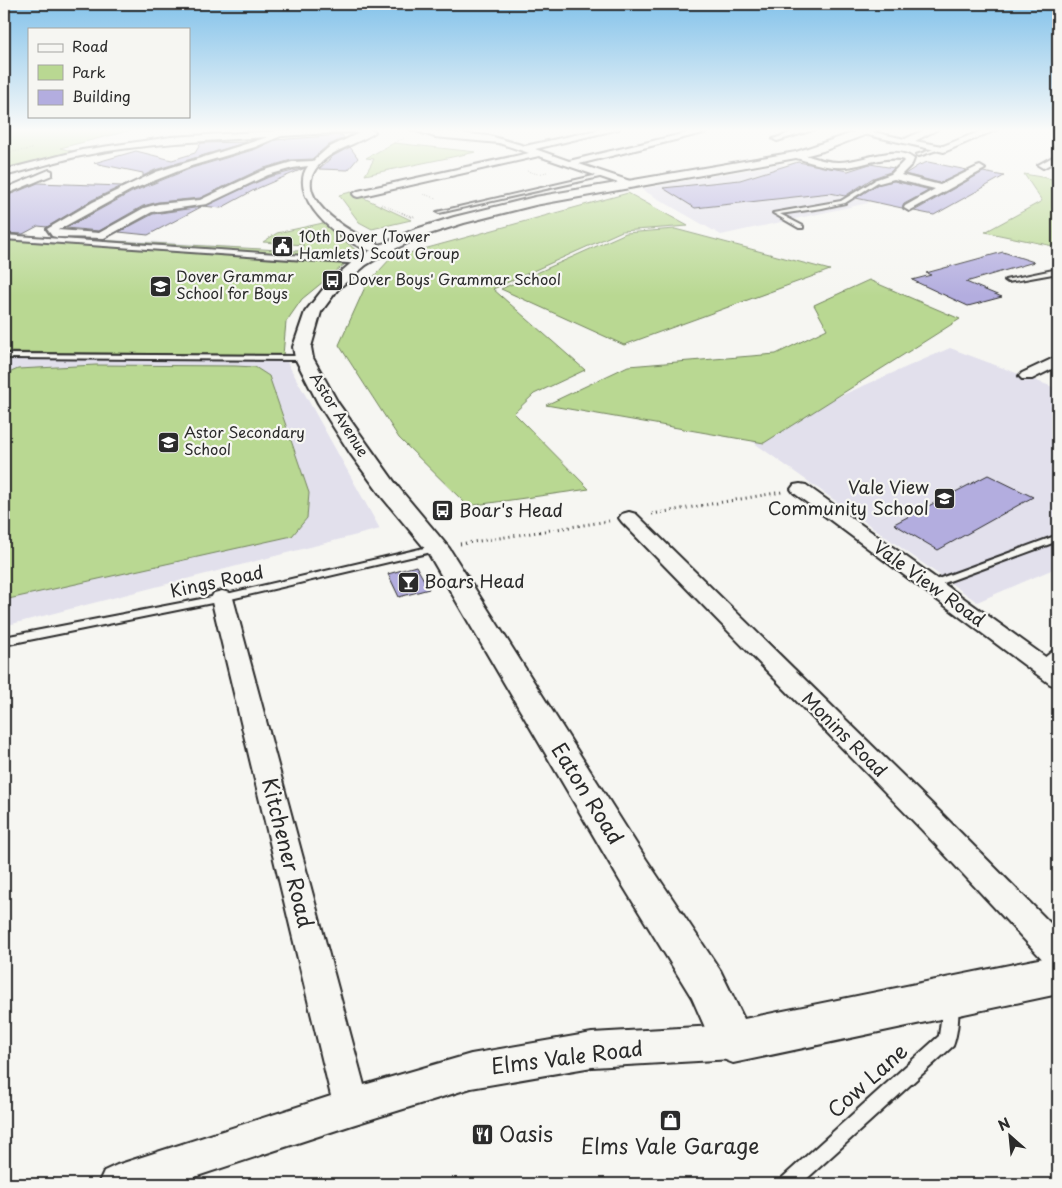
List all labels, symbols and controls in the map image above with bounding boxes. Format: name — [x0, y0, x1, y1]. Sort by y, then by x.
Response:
legend — [28, 28, 190, 118]
text: Road — [72, 34, 108, 57]
text: Park — [72, 60, 106, 83]
text: Building — [72, 84, 131, 107]
place label: 10th Dover (Tower Hamlets) Scout Group — [299, 224, 460, 264]
public building icon: 10th Dover (Tower Hamlets) Scout Group — [271, 234, 295, 258]
place label: Dover Grammar School for Boys — [176, 264, 294, 304]
place label: Dover Boys' Grammar School — [348, 267, 561, 290]
bus stop icon: Dover Boys' Grammar School — [320, 268, 344, 292]
school or university icon: Dover Grammar School for Boys — [148, 274, 172, 298]
street label: Astor Avenue — [305, 367, 375, 461]
place label: Astor Secondary School — [184, 420, 305, 460]
school or university icon: Astor Secondary School — [156, 430, 180, 454]
place label: Vale View Community School — [768, 473, 929, 521]
school or university icon: Vale View Community School — [933, 486, 957, 510]
place label: Boar's Head — [459, 496, 563, 523]
bus stop icon: Boar's Head — [431, 499, 455, 523]
street label: Vale View Road — [869, 533, 991, 632]
street label: Kings Road — [167, 557, 266, 604]
place label: Boars Head — [424, 567, 525, 594]
bar icon: Boars Head — [396, 570, 420, 594]
street label: Monins Road — [796, 685, 894, 783]
street label: Eaton Road — [545, 736, 633, 850]
street label: Kitchener Road — [255, 774, 323, 931]
street label: Elms Vale Road — [489, 1031, 645, 1081]
street label: Cow Lane — [819, 1035, 914, 1124]
shop icon: Elms Vale Garage — [658, 1108, 682, 1132]
north arrow — [984, 1110, 1034, 1160]
text: N — [994, 1112, 1014, 1136]
place label: Oasis — [499, 1117, 553, 1149]
restaurant icon: Oasis — [471, 1123, 495, 1147]
place label: Elms Vale Garage — [581, 1129, 759, 1161]

